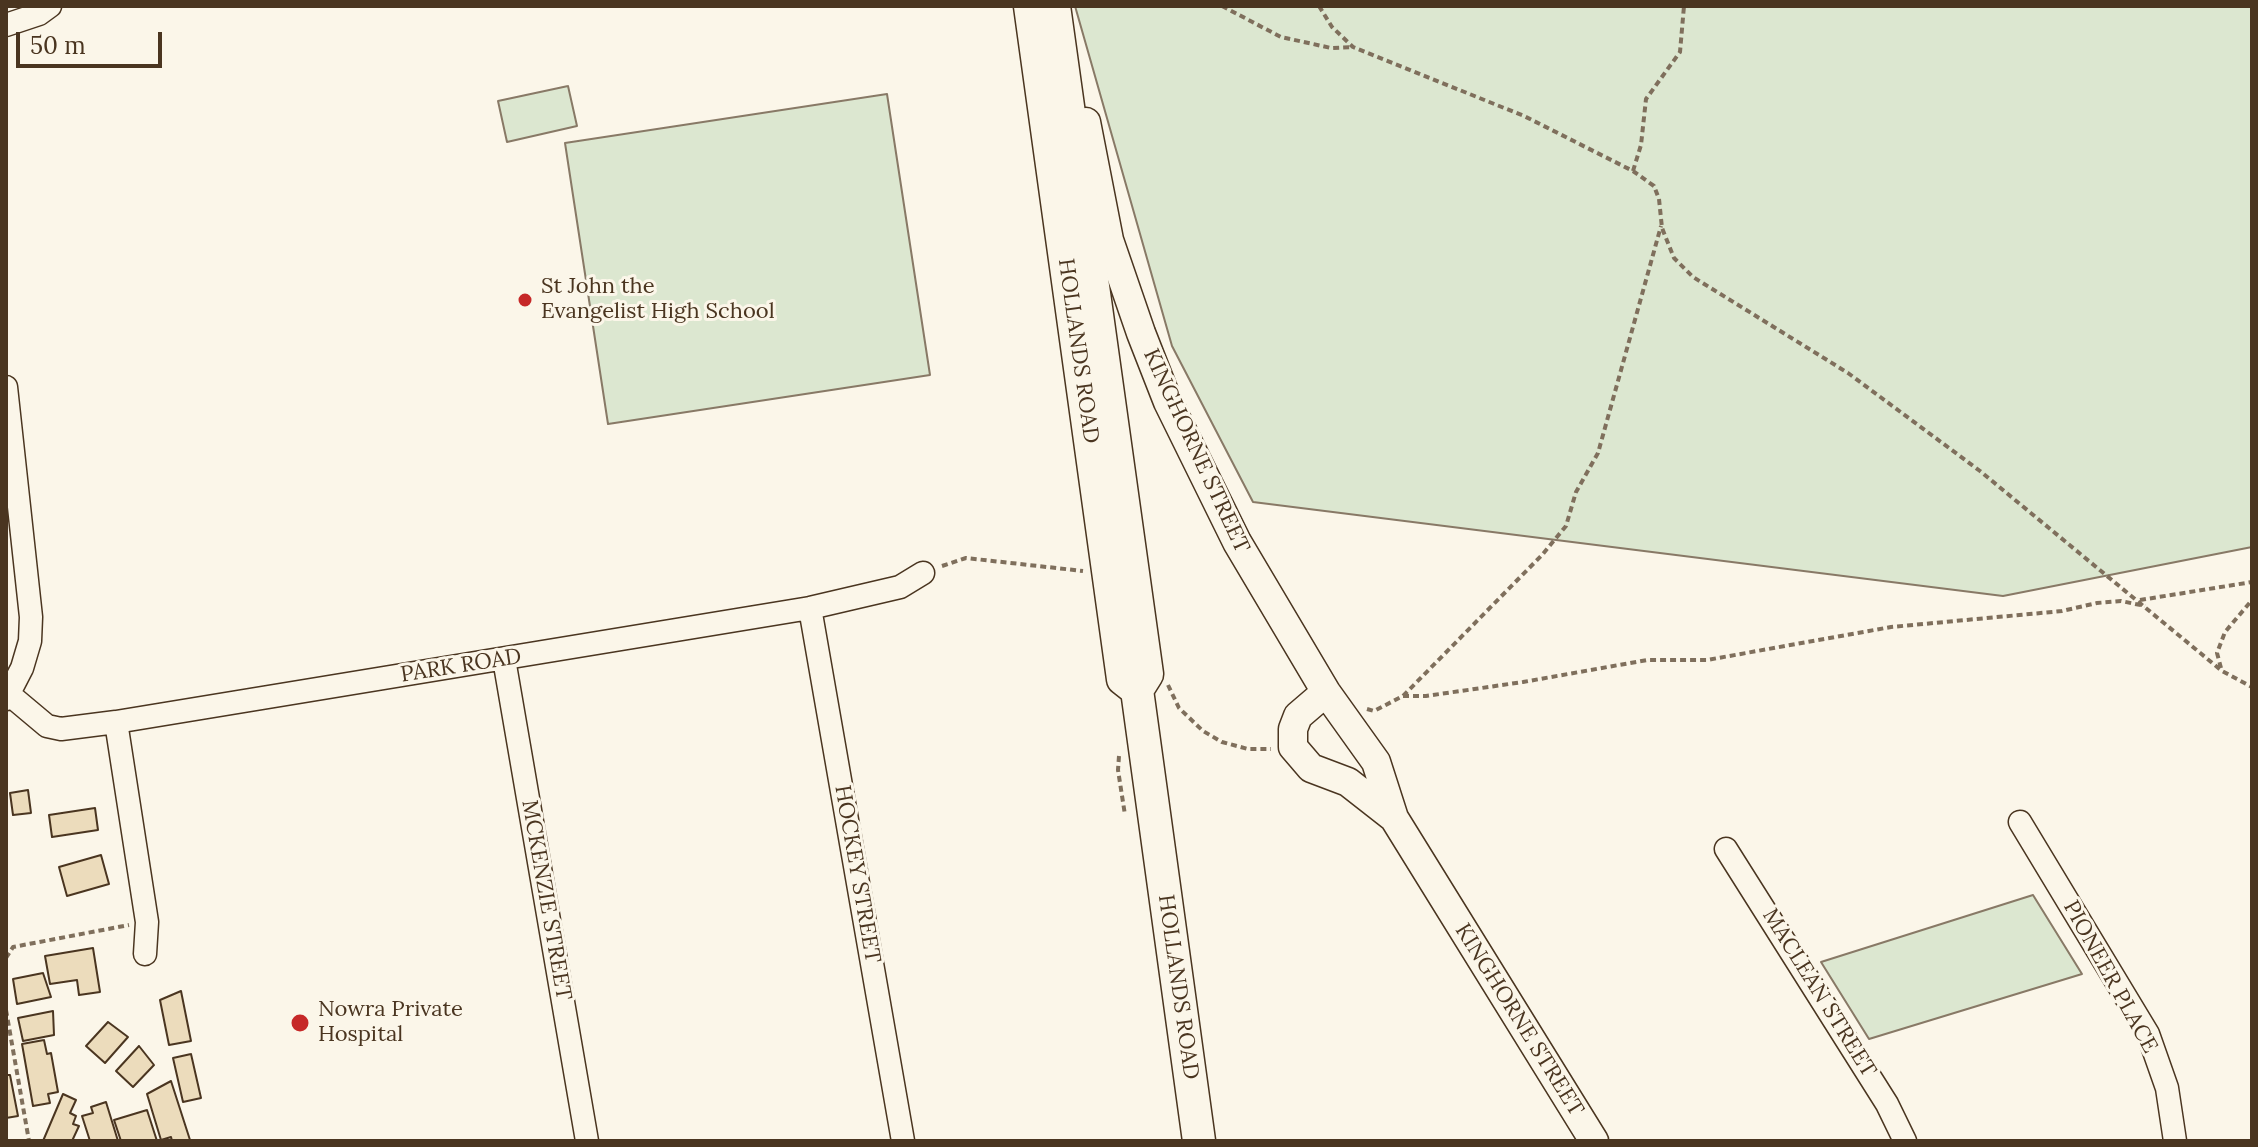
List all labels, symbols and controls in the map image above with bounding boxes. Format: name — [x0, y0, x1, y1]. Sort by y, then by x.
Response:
scale bar — [20, 16, 166, 66]
text: 50 m — [30, 30, 86, 61]
street label: HOLLANDS ROAD — [1052, 257, 1104, 445]
place label: St John the Evangelist High School — [541, 274, 775, 326]
marker: St John the Evangelist High School — [516, 291, 534, 309]
street label: KINGHORNE STREET — [1137, 345, 1255, 557]
street label: PARK ROAD — [399, 643, 523, 689]
street label: HOCKEY STREET — [828, 783, 886, 965]
street label: MCKENZIE STREET — [515, 798, 577, 1002]
street label: HOLLANDS ROAD — [1152, 893, 1204, 1081]
street label: PIONEER PLACE — [2057, 896, 2163, 1058]
street label: MACLEAN STREET — [1756, 904, 1882, 1082]
street label: KINGHORNE STREET — [1449, 919, 1589, 1121]
place label: Nowra Private Hospital — [318, 997, 463, 1048]
marker: Nowra Private Hospital — [289, 1012, 311, 1034]

